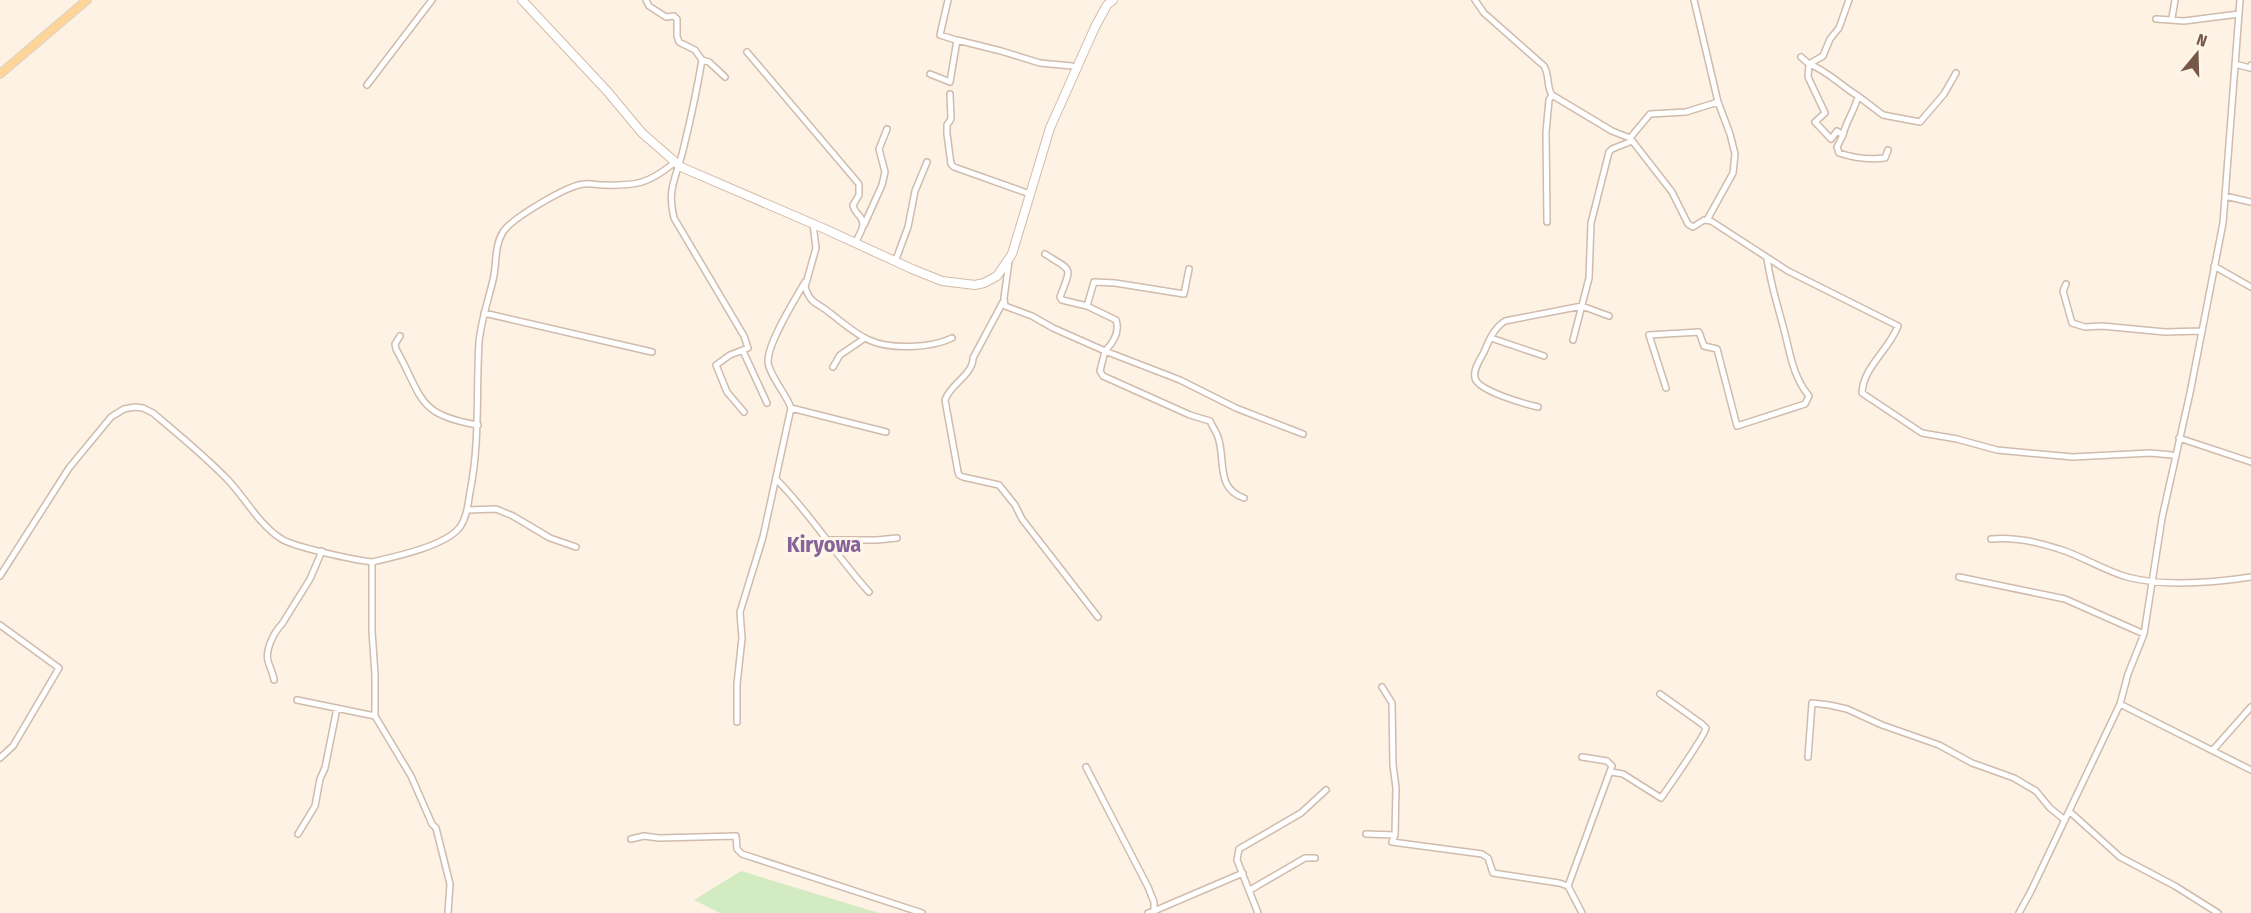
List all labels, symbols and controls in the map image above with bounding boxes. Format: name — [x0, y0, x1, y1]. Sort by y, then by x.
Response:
north arrow — [2167, 24, 2227, 84]
text: N — [2194, 30, 2209, 51]
district label: Kiryowa — [787, 531, 861, 558]

